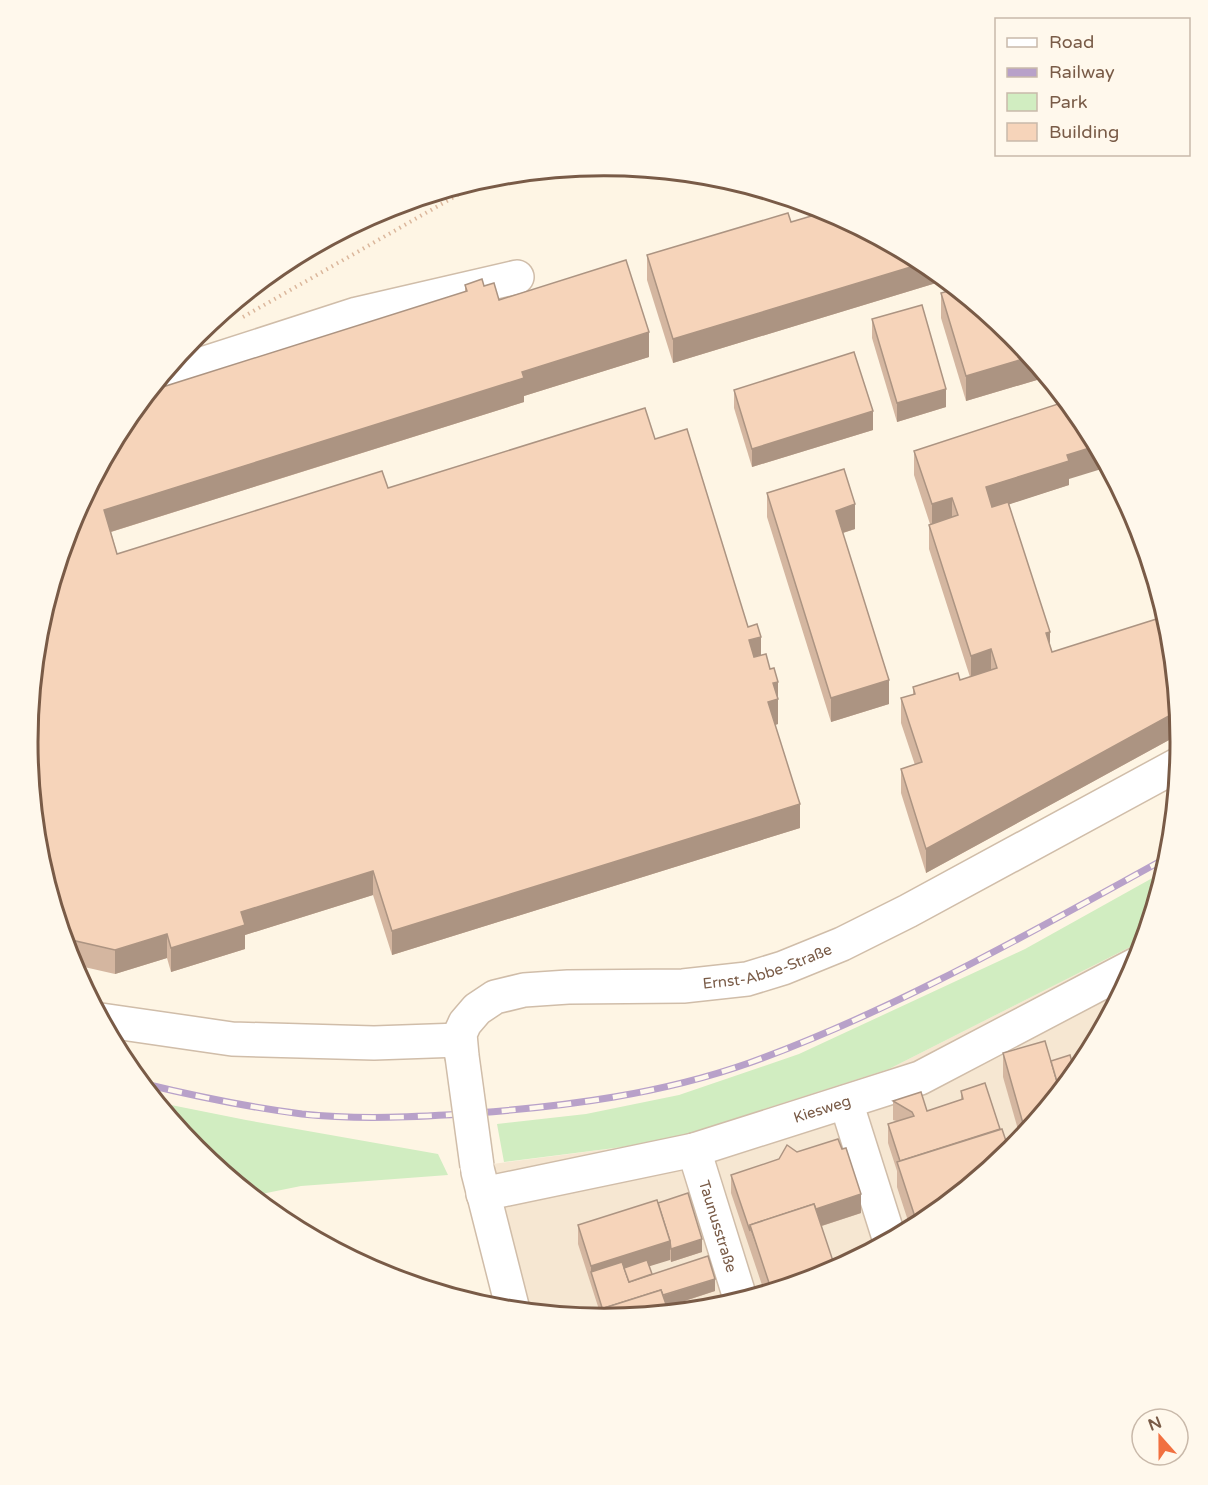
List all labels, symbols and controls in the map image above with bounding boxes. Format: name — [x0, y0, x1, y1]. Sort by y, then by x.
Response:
legend — [995, 18, 1190, 156]
text: Road — [1049, 31, 1094, 53]
text: Railway — [1049, 61, 1115, 83]
text: Park — [1049, 91, 1088, 113]
text: Building — [1049, 121, 1119, 143]
street label: Ernst-Abbe-Straße — [702, 940, 834, 993]
street label: Kiesweg — [791, 1092, 853, 1127]
street label: Taunusstraße — [695, 1178, 741, 1275]
north arrow — [1130, 1407, 1190, 1467]
text: N — [1145, 1412, 1165, 1436]

